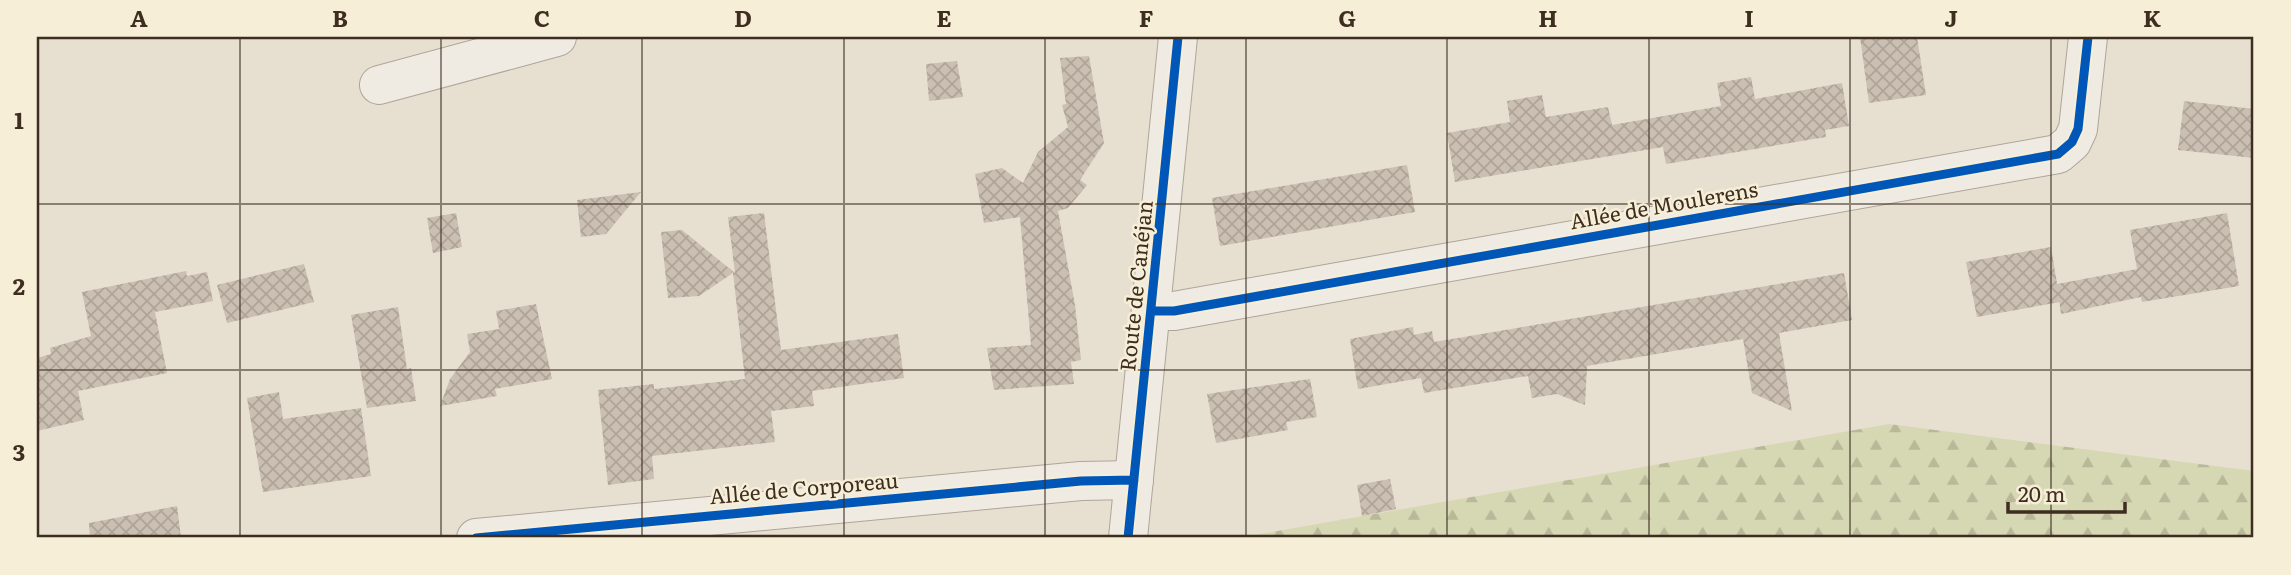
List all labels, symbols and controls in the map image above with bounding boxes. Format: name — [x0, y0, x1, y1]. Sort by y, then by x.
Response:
text: A — [130, 0, 148, 34]
text: B — [332, 0, 348, 34]
text: C — [534, 0, 550, 34]
text: D — [734, 0, 752, 34]
text: E — [936, 0, 952, 34]
text: F — [1139, 0, 1154, 34]
text: G — [1338, 0, 1356, 34]
text: H — [1538, 0, 1558, 34]
text: I — [1744, 0, 1754, 34]
text: J — [1944, 0, 1958, 34]
text: K — [2143, 0, 2161, 34]
text: 1 — [14, 102, 24, 136]
street label: Allée de Moulerens — [1567, 172, 1760, 235]
street label: Route de Canéjan — [1110, 198, 1159, 373]
text: 2 — [13, 268, 25, 302]
text: 3 — [13, 434, 25, 468]
street label: Allée de Corporeau — [708, 463, 900, 510]
scale bar — [2008, 470, 2125, 514]
text: 20 m — [2018, 477, 2065, 508]

